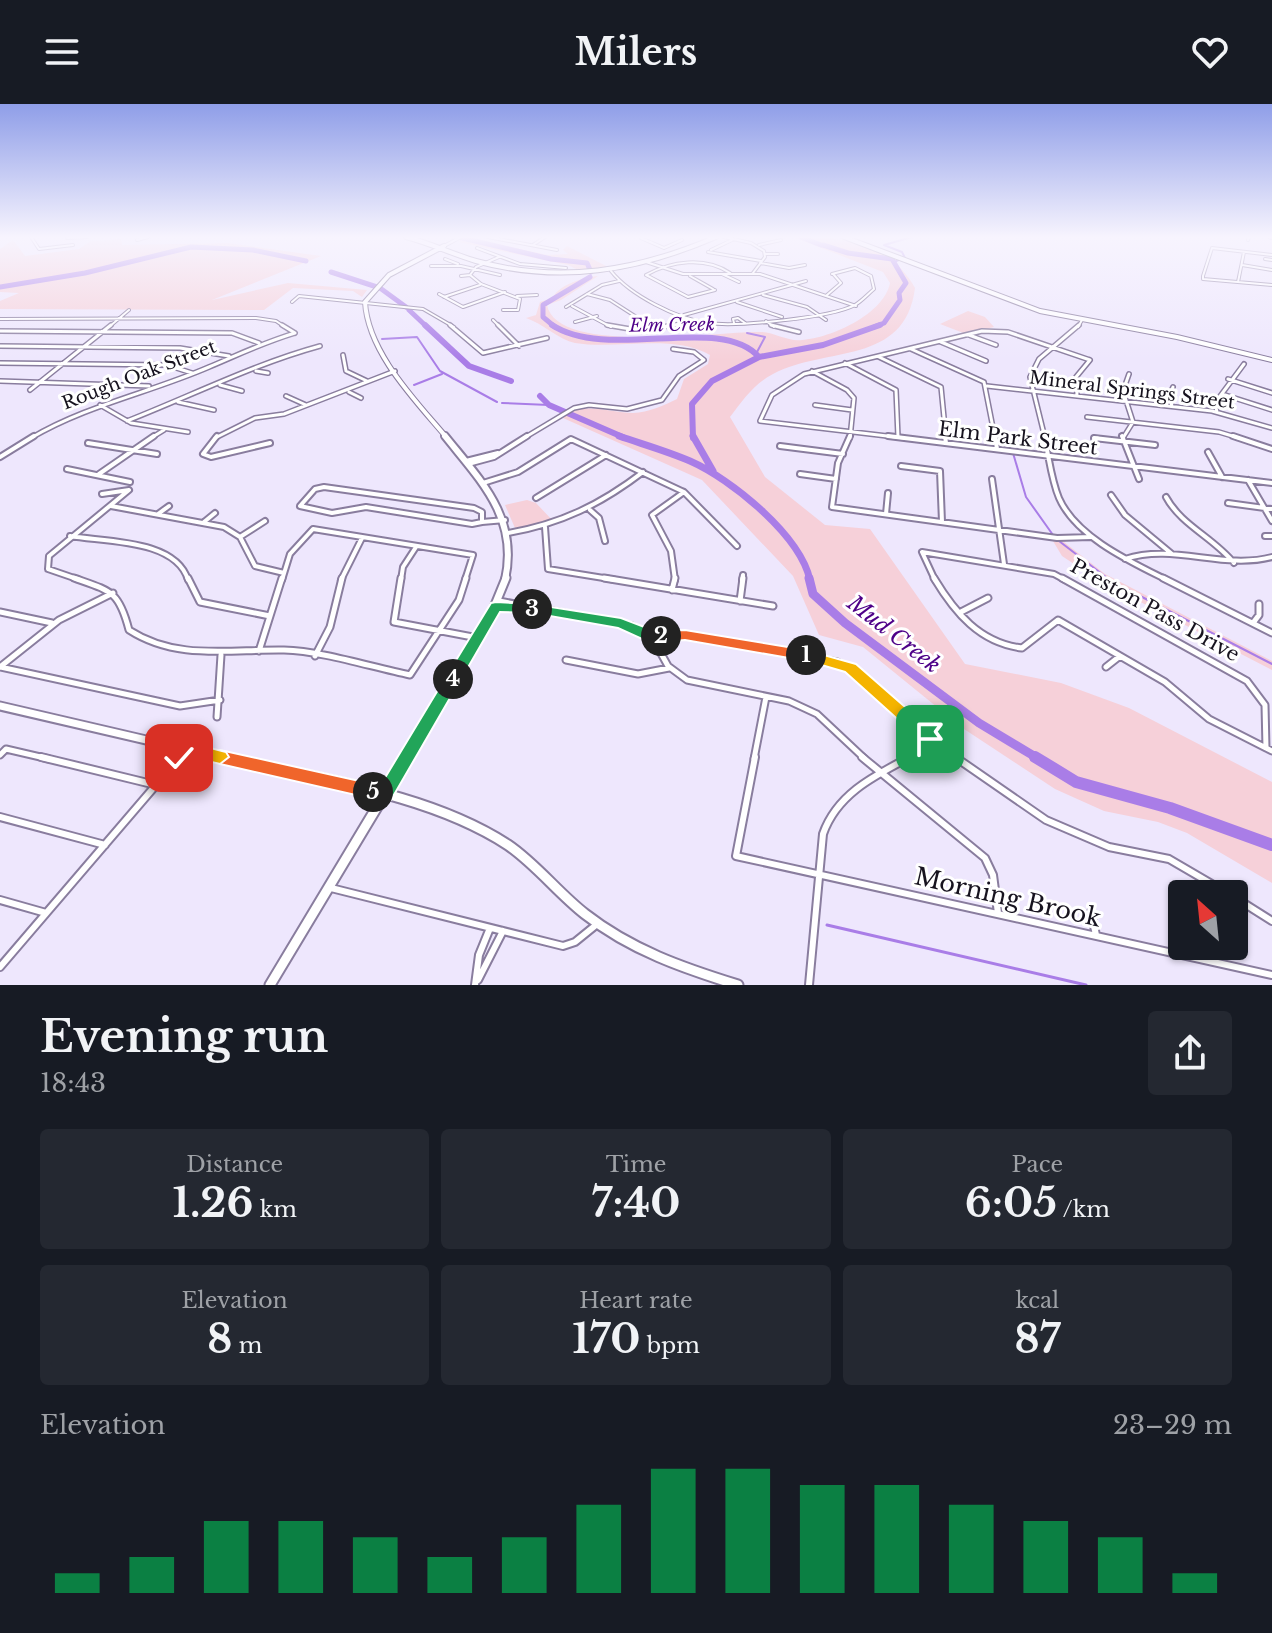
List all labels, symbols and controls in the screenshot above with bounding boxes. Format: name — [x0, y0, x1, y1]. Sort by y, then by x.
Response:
icon: menu — [40, 30, 84, 74]
text: Milers — [575, 30, 697, 75]
icon: heart — [1188, 30, 1232, 74]
water label: Elm Creek — [628, 313, 715, 337]
street label: Rough Oak Street — [59, 335, 219, 415]
street label: Mineral Springs Street — [1028, 366, 1236, 414]
street label: Elm Park Street — [937, 416, 1099, 460]
street label: Preston Pass Drive — [1066, 554, 1244, 666]
pin: 3 — [512, 589, 552, 629]
water label: Mud Creek — [841, 589, 946, 679]
text: 3 — [525, 595, 539, 622]
pin: 2 — [641, 616, 681, 656]
text: 2 — [654, 622, 668, 649]
pin: 1 — [786, 635, 826, 675]
text: 1 — [801, 641, 811, 668]
pin: 4 — [433, 659, 473, 699]
text: 4 — [446, 665, 460, 692]
pin — [896, 705, 964, 773]
icon: arrive — [908, 717, 952, 761]
pin — [145, 724, 213, 792]
icon: check — [157, 736, 201, 780]
pin: 5 — [353, 772, 393, 812]
text: 5 — [366, 778, 380, 805]
street label: Morning Brook — [912, 861, 1104, 933]
north arrow — [1168, 880, 1248, 960]
map controls — [1168, 880, 1248, 960]
text: Evening run — [40, 1009, 328, 1064]
button: share — [1148, 1011, 1232, 1095]
text: 18:43 — [40, 1067, 106, 1099]
text: Distance — [186, 1151, 283, 1178]
text: Time — [606, 1151, 666, 1178]
text: Pace — [1012, 1151, 1063, 1178]
text: 1.26 — [173, 1178, 253, 1228]
text: 7:40 — [592, 1178, 680, 1228]
text: 6:05 — [965, 1178, 1057, 1228]
text: km — [253, 1196, 297, 1223]
text: /km — [1057, 1196, 1110, 1223]
text: Elevation — [182, 1287, 288, 1314]
text: Heart rate — [579, 1287, 693, 1314]
text: kcal — [1015, 1287, 1059, 1314]
text: 8 — [207, 1314, 232, 1364]
text: 170 — [572, 1314, 641, 1364]
text: 87 — [1014, 1314, 1060, 1364]
text: m — [232, 1332, 262, 1359]
text: bpm — [641, 1332, 700, 1359]
text: Elevation — [40, 1409, 166, 1441]
text: 23–29 m — [1113, 1409, 1232, 1441]

